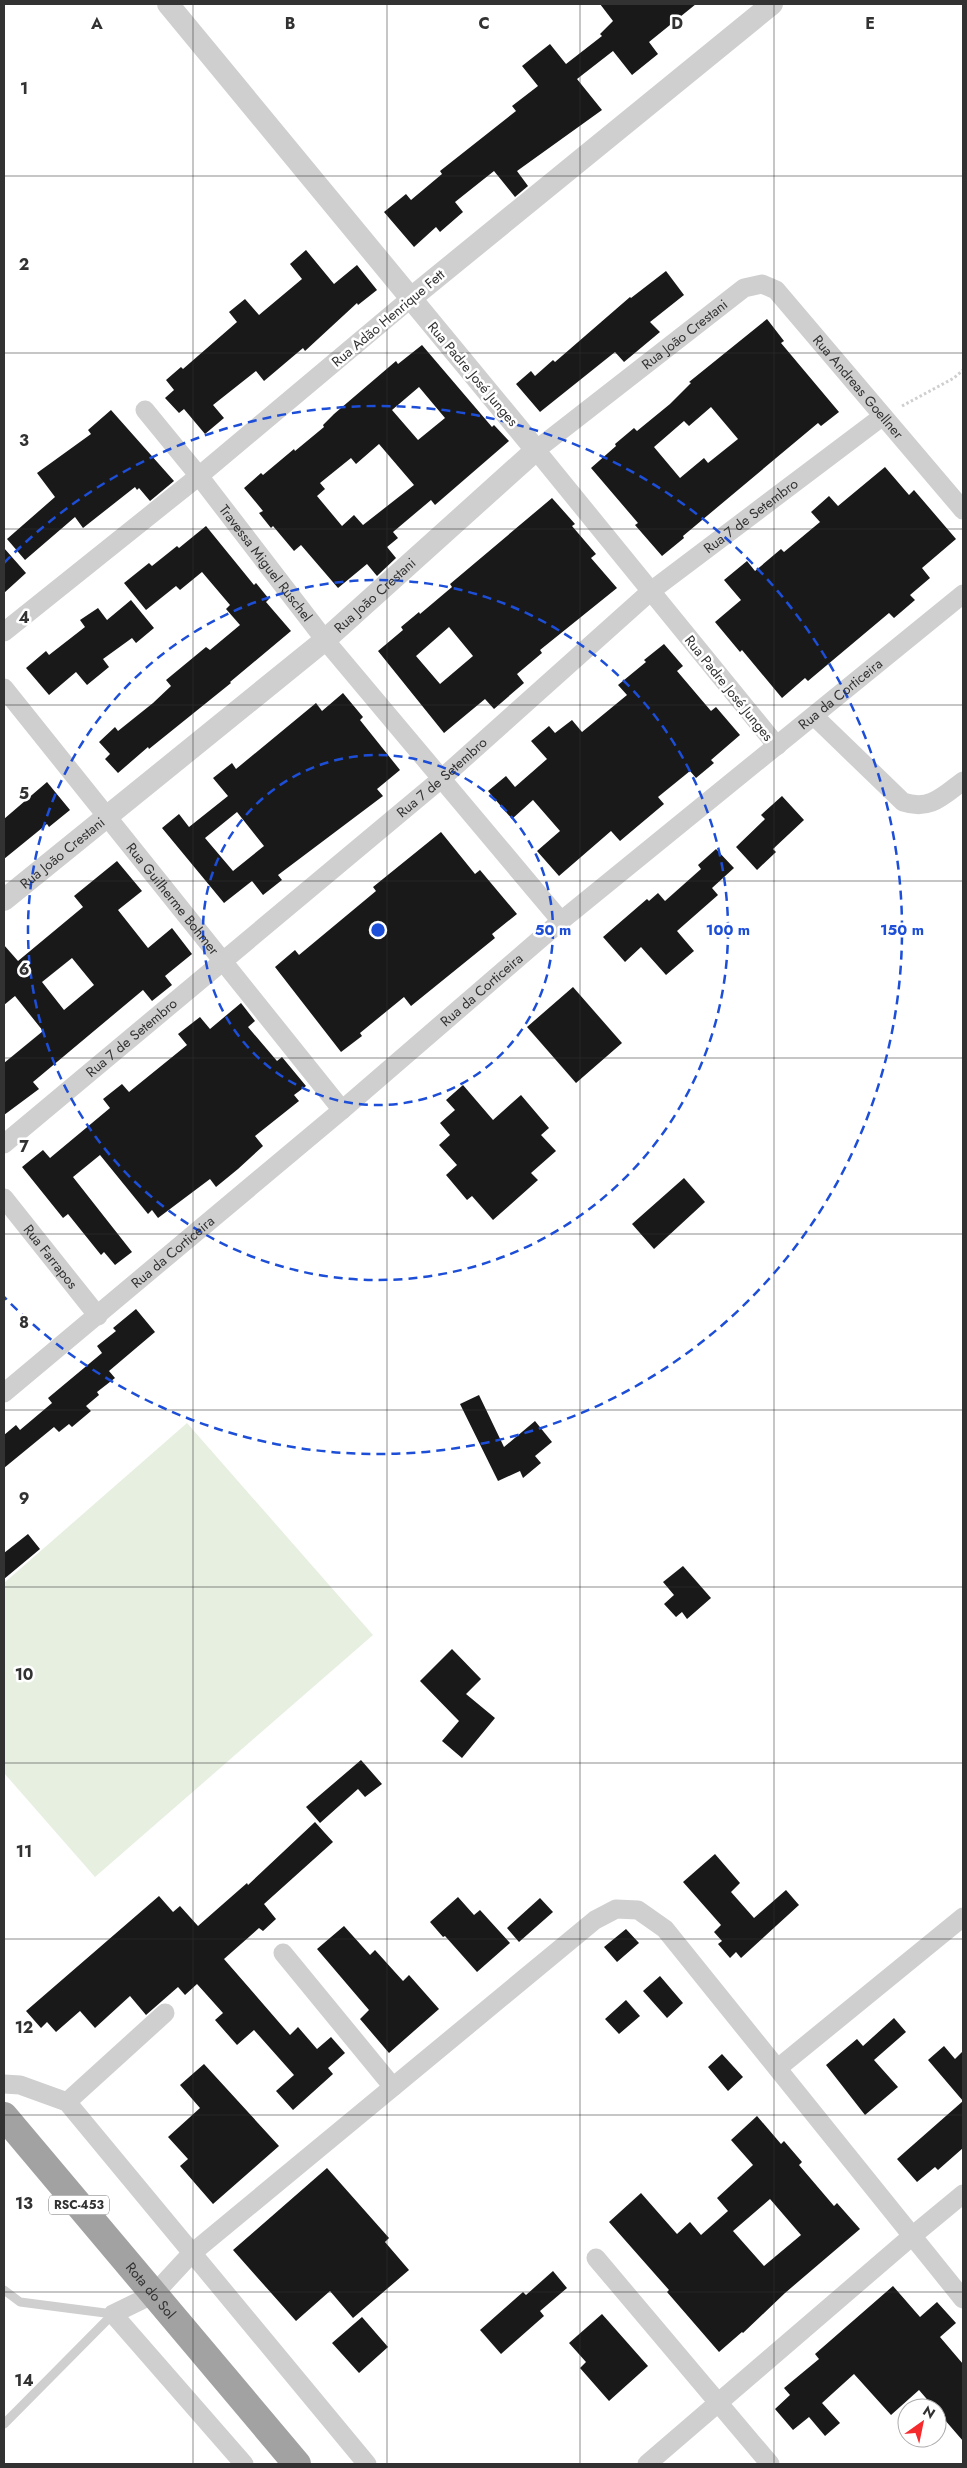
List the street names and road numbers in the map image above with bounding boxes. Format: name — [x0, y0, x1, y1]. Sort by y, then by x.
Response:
street label: Rua Adão Henrique Fett — [327, 264, 449, 371]
street label: Rua João Crestani — [637, 294, 732, 374]
street label: Rua Padre José Junges — [423, 317, 523, 431]
street label: Rua Andreas Goellner — [808, 330, 908, 443]
street label: Rua 7 de Setembro — [699, 473, 802, 558]
street label: Travessa Miguel Ruschel — [214, 500, 317, 626]
street label: Rua João Crestani — [329, 553, 420, 637]
street label: Rua Padre José Junges — [680, 631, 778, 745]
street label: Rua da Corticeira — [794, 654, 887, 734]
street label: Rua 7 de Setembro — [392, 732, 492, 822]
street label: Rua João Crestani — [16, 812, 109, 893]
street label: Rua Guilherme Bohmer — [122, 838, 224, 959]
street label: Rua da Corticeira — [436, 948, 527, 1031]
street label: Rua 7 de Setembro — [81, 993, 182, 1082]
street label: Rua da Corticeira — [127, 1211, 219, 1293]
street label: Rua Farrapos — [19, 1220, 83, 1293]
road number: RSC-453 — [49, 2196, 109, 2214]
street label: Rota do Sol — [121, 2258, 180, 2323]

